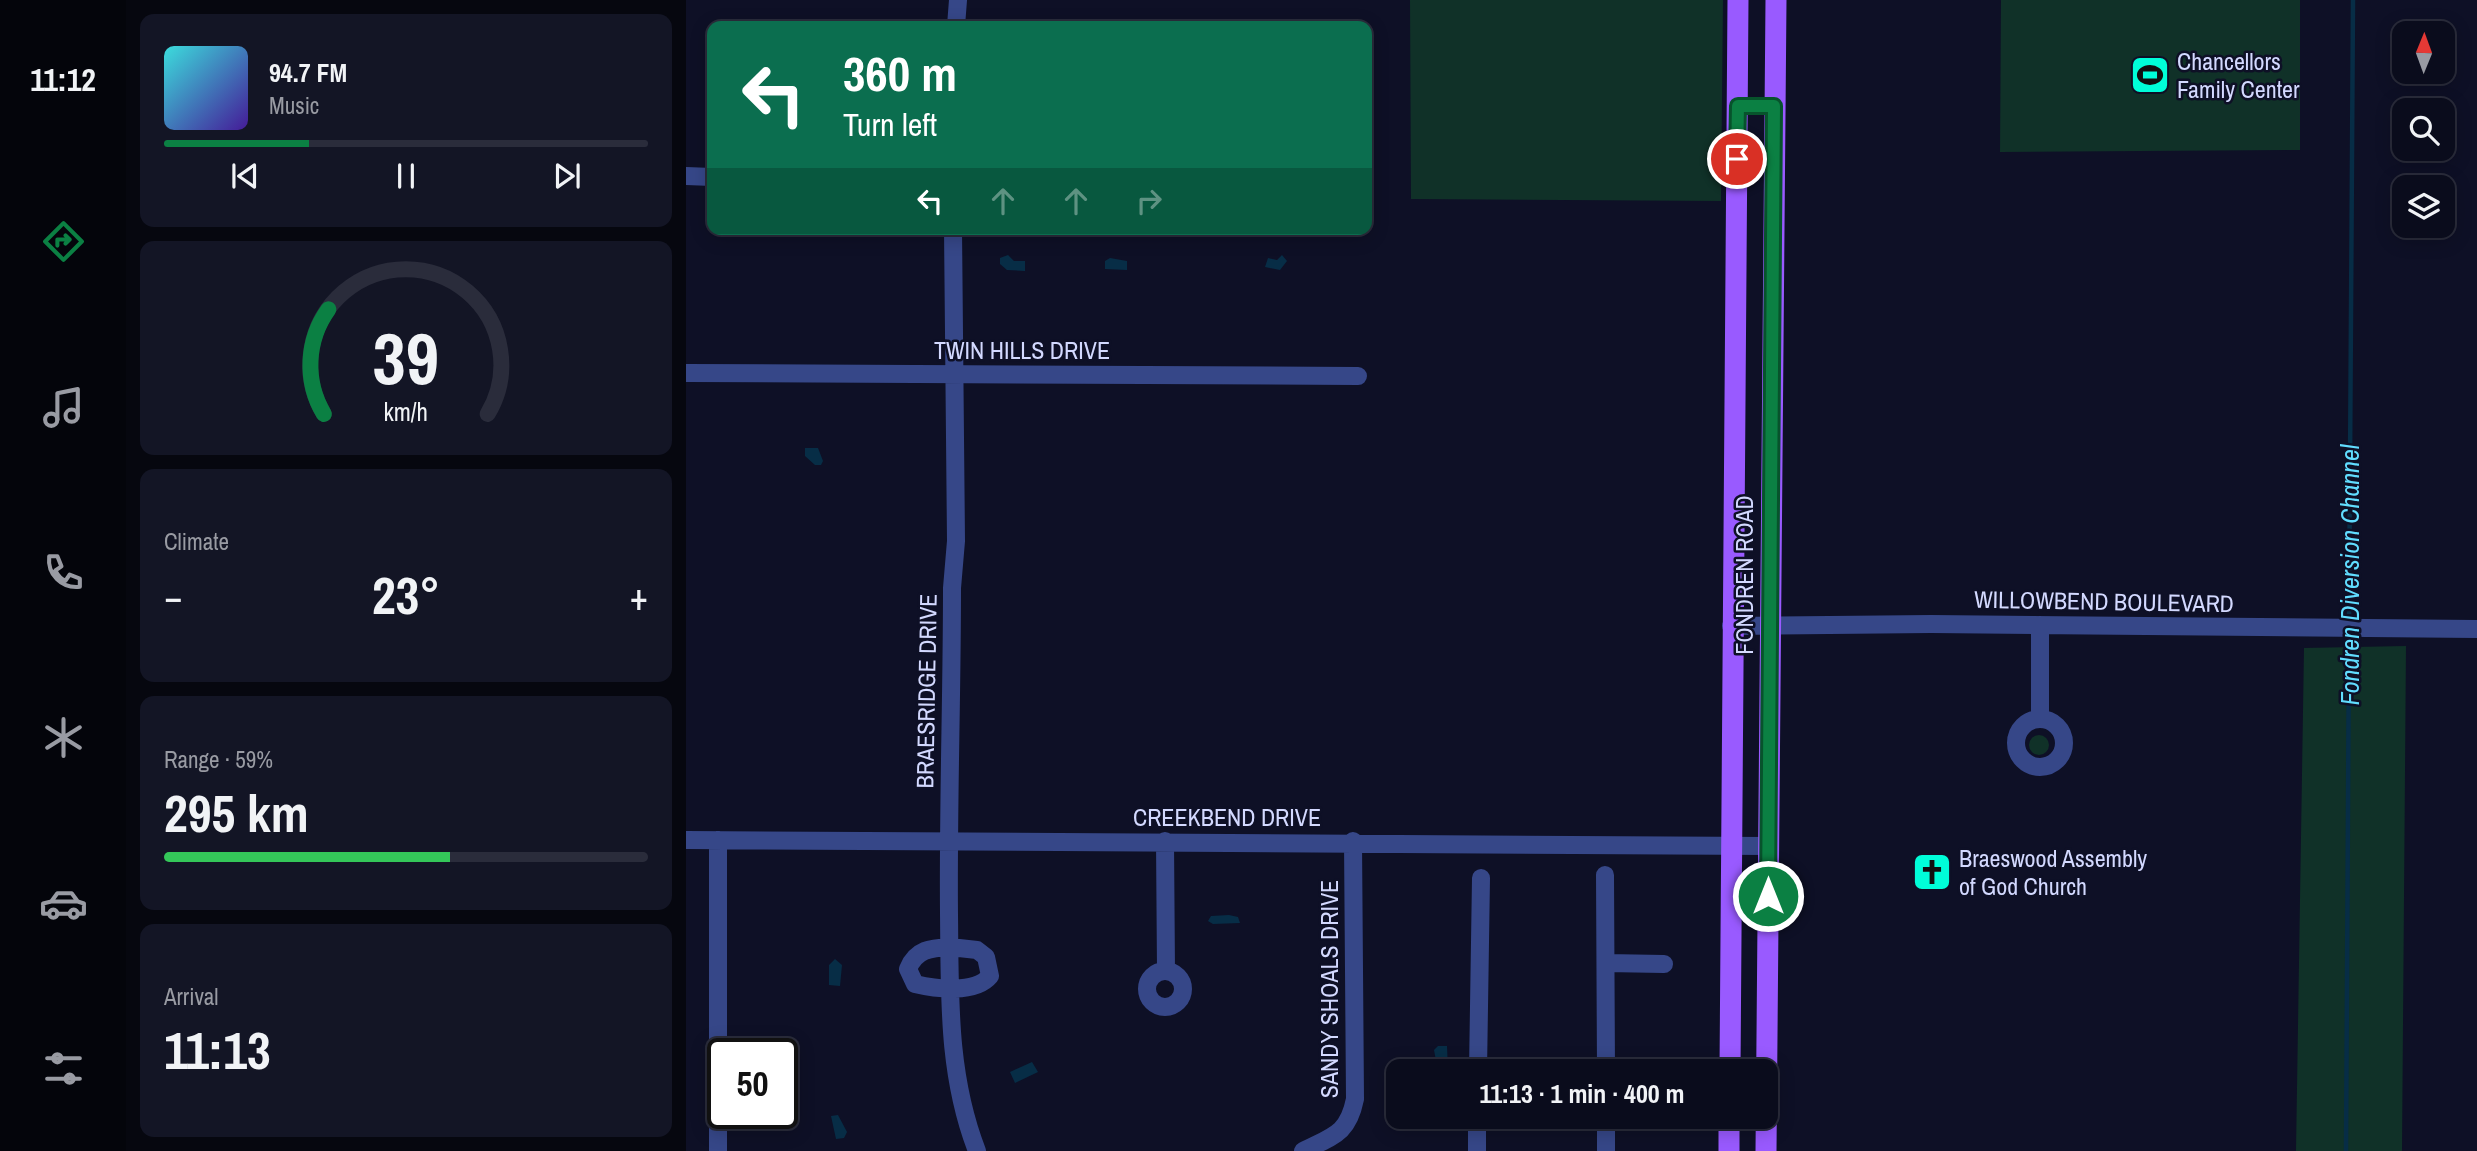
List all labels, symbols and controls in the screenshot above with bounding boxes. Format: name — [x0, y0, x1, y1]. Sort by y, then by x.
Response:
north arrow — [2392, 21, 2455, 84]
map controls — [2392, 21, 2455, 238]
text: 360 m — [843, 40, 957, 106]
place label: Chancellors Family Center — [2177, 45, 2300, 105]
icon: left — [728, 49, 819, 140]
sports icon: Chancellors Family Center — [2129, 54, 2171, 96]
text: 94.7 FM — [269, 55, 347, 90]
text: 11:12 — [30, 58, 96, 101]
text: Music — [269, 90, 319, 121]
button: search — [2392, 98, 2455, 161]
text: Turn left — [843, 103, 937, 146]
pin — [1707, 129, 1767, 189]
icon: arrive — [1718, 140, 1756, 178]
icon: previous — [226, 157, 264, 195]
icon: pause — [387, 157, 425, 195]
icon: next — [548, 157, 586, 195]
button: layers — [2392, 175, 2455, 238]
icon: left — [911, 182, 949, 220]
icon: ahead — [984, 182, 1022, 220]
icon: ahead — [1057, 182, 1095, 220]
icon: right — [1130, 182, 1168, 220]
icon: directions — [39, 217, 88, 266]
text: 39 — [373, 310, 439, 408]
street label: TWIN HILLS DRIVE — [934, 334, 1110, 366]
icon: music — [39, 383, 88, 432]
text: km/h — [384, 395, 428, 429]
water label: Fondren Diversion Channel — [2332, 443, 2367, 706]
street label: FONDREN ROAD — [1728, 495, 1760, 655]
text: Climate — [164, 526, 229, 557]
icon: phone — [39, 548, 88, 597]
text: 23° — [372, 560, 440, 630]
text: − — [164, 571, 182, 622]
text: + — [630, 571, 648, 622]
street label: WILLOWBEND BOULEVARD — [1974, 583, 2234, 619]
street label: BRAESRIDGE DRIVE — [908, 593, 944, 789]
icon: climate — [39, 713, 88, 762]
text: Range · 59% — [164, 744, 273, 775]
text: 295 km — [164, 778, 309, 848]
street label: CREEKBEND DRIVE — [1133, 801, 1321, 833]
place label: Braeswood Assembly of God Church — [1959, 842, 2147, 902]
church icon: Braeswood Assembly of God Church — [1911, 851, 1953, 893]
position arrow — [1731, 859, 1805, 933]
icon: car — [39, 879, 88, 928]
street label: SANDY SHOALS DRIVE — [1313, 880, 1345, 1098]
text: Arrival — [164, 981, 219, 1012]
text: 11:13 — [164, 1015, 271, 1085]
speed limit sign: 50 — [707, 1038, 798, 1129]
icon: filters — [39, 1044, 88, 1093]
text: 11:13 · 1 min · 400 m — [1479, 1076, 1685, 1111]

